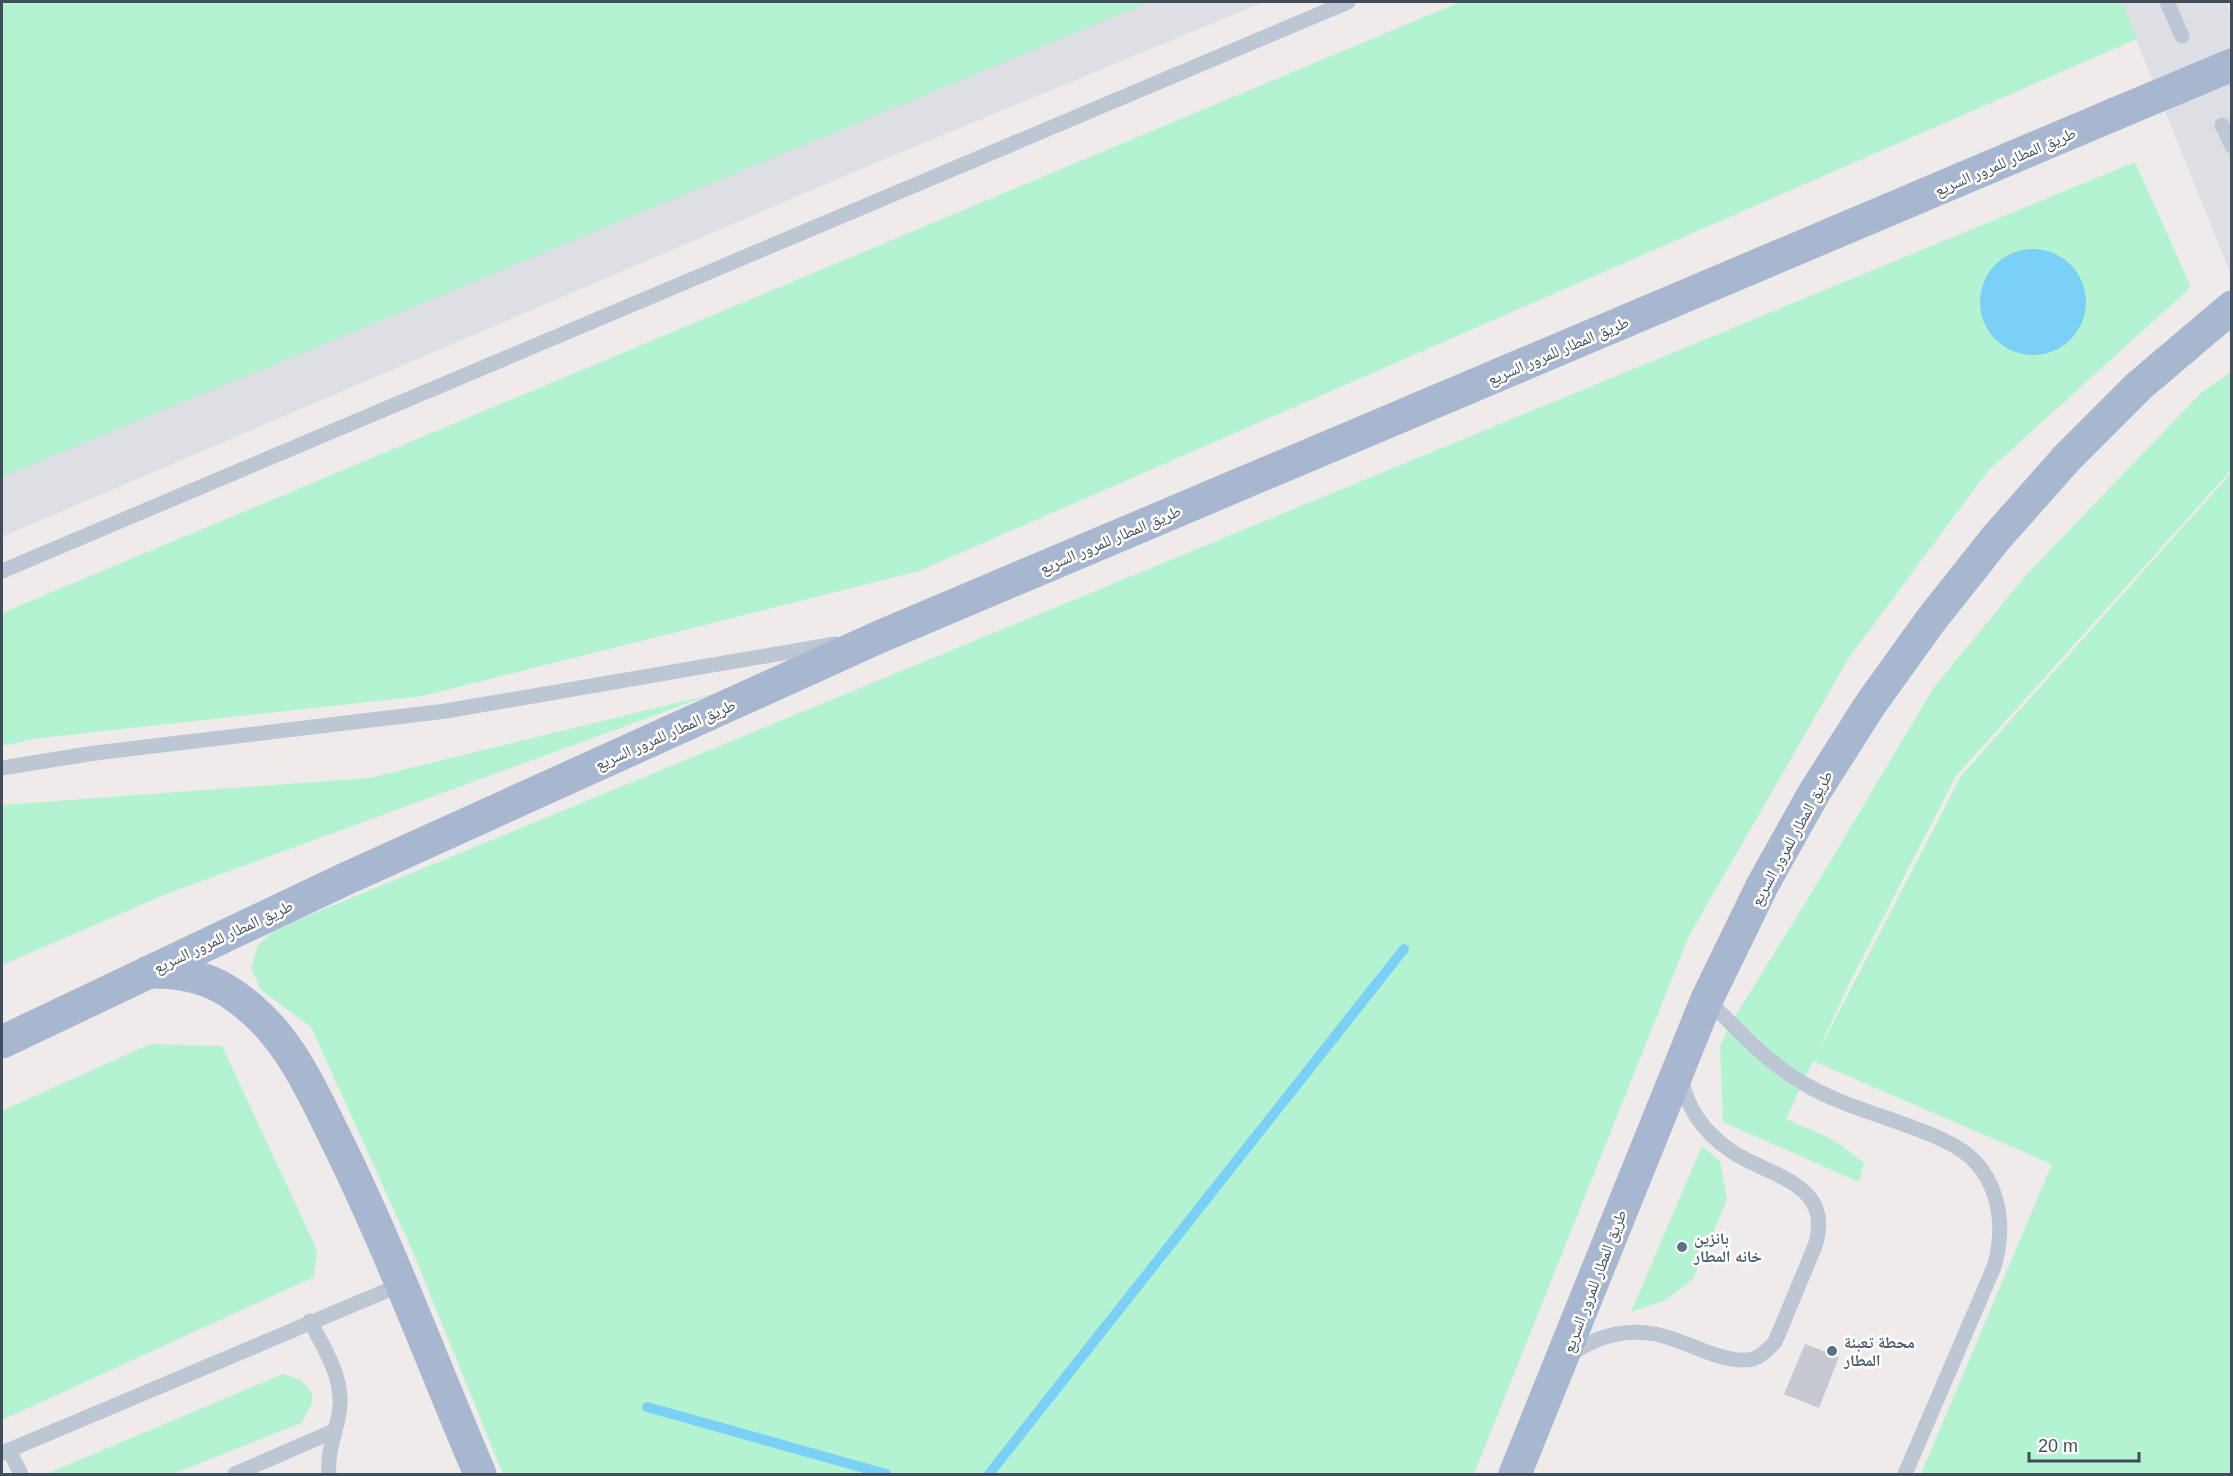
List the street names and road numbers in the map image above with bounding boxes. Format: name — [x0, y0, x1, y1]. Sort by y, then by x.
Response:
street label: طريق المطار للمرور السريع — [1932, 124, 2079, 201]
street label: طريق المطار للمرور السريع — [1485, 313, 1632, 390]
street label: طريق المطار للمرور السريع — [1037, 502, 1184, 579]
street label: طريق المطار للمرور السريع — [592, 696, 739, 775]
street label: طريق المطار للمرور السريع — [1747, 768, 1837, 910]
street label: طريق المطار للمرور السريع — [151, 897, 296, 978]
street label: طريق المطار للمرور السريع — [1559, 1207, 1631, 1356]

